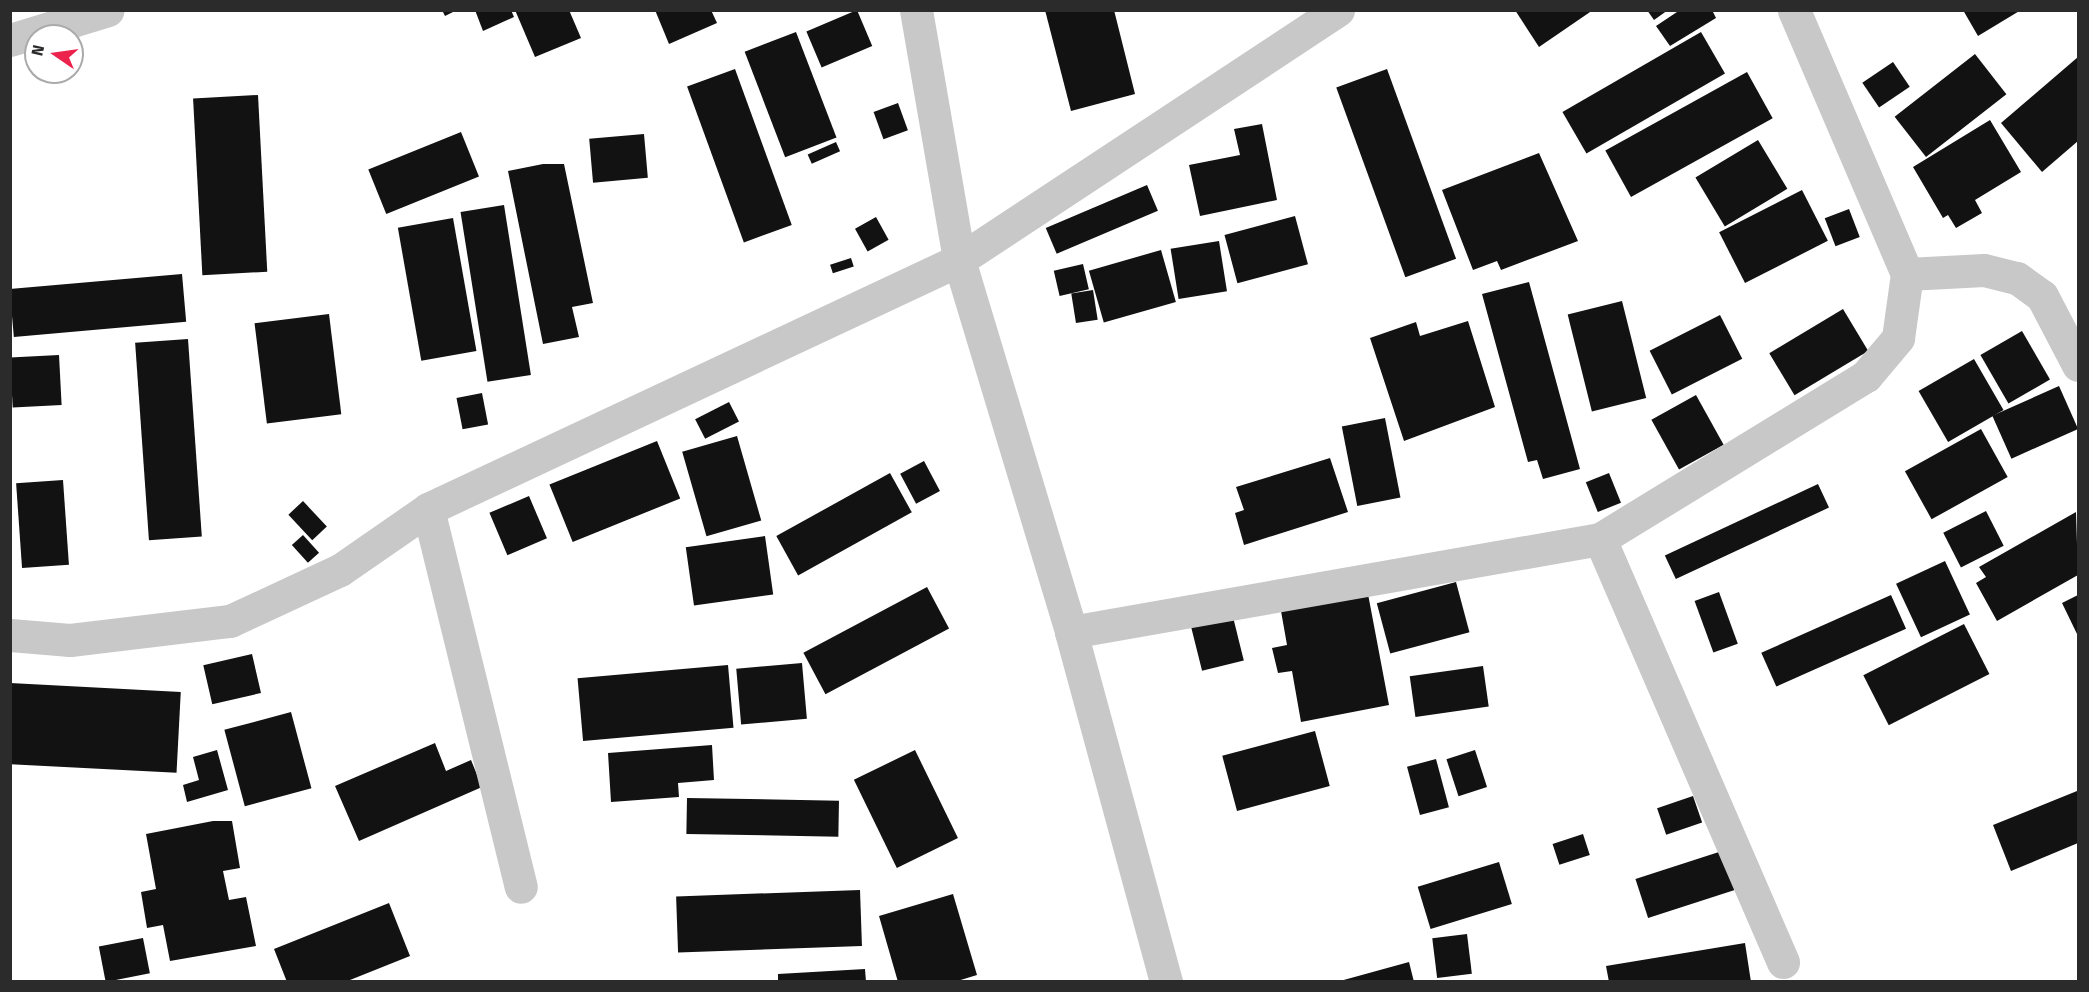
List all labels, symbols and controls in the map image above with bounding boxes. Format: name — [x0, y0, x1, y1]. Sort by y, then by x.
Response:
north arrow — [24, 24, 84, 84]
text: N — [27, 43, 48, 58]

